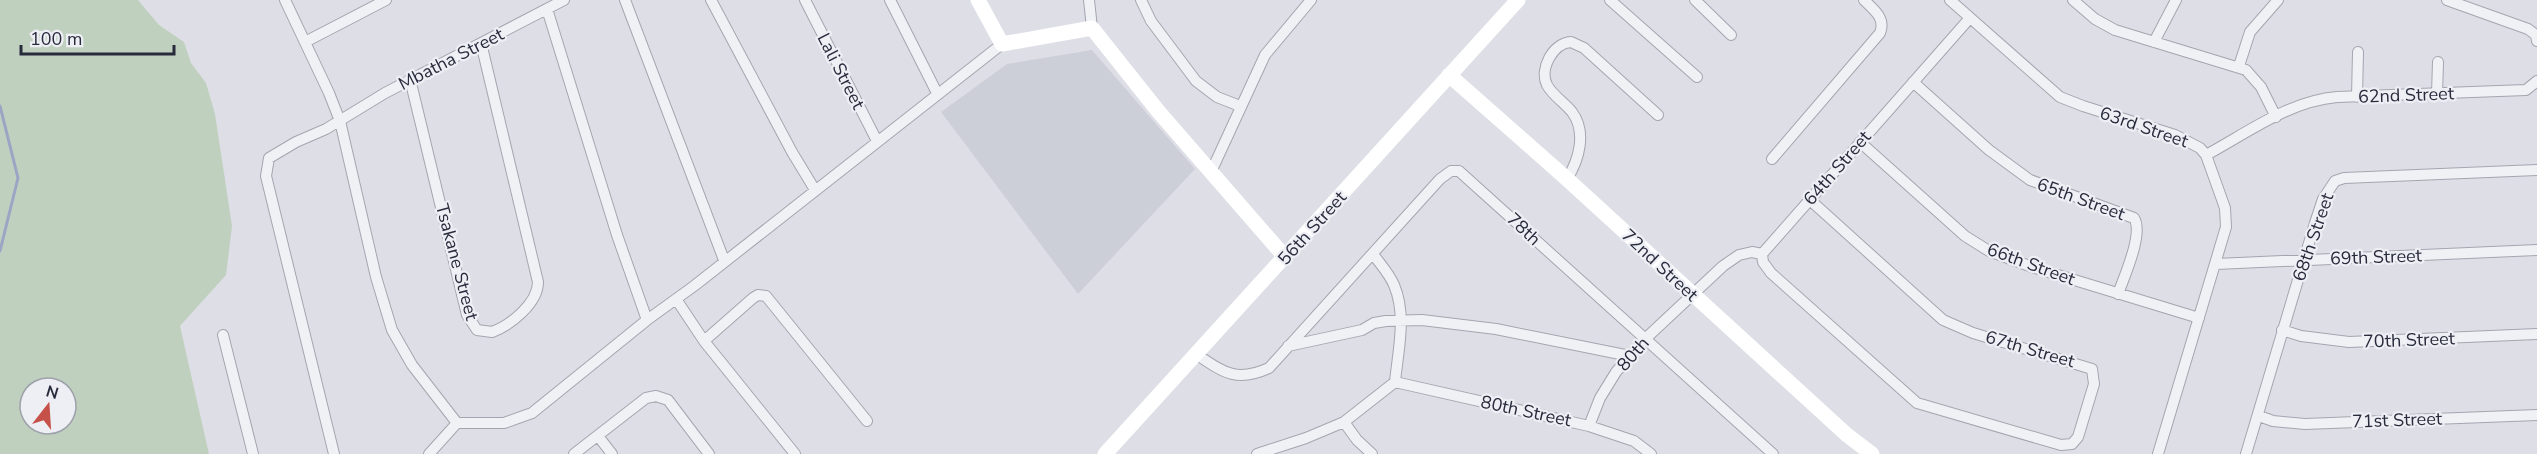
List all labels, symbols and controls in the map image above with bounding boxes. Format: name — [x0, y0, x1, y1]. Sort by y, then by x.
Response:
scale bar — [21, 18, 174, 56]
street label: Mbatha Street — [394, 22, 508, 96]
text: 100 m — [30, 27, 82, 51]
street label: Lali Street — [812, 29, 871, 114]
street label: 62nd Street — [2358, 81, 2455, 109]
street label: 63rd Street — [2097, 101, 2192, 154]
street label: 64th Street — [1798, 125, 1877, 211]
street label: 65th Street — [2034, 172, 2129, 226]
street label: 56th Street — [1272, 185, 1352, 270]
street label: 68th Street — [2287, 189, 2340, 284]
street label: Tsakane Street — [430, 201, 484, 324]
street label: 78th — [1502, 207, 1546, 251]
street label: 72nd Street — [1617, 223, 1704, 307]
street label: 66th Street — [1984, 237, 2079, 291]
street label: 69th Street — [2330, 243, 2423, 271]
street label: 67th Street — [1983, 325, 2078, 373]
street label: 70th Street — [2363, 326, 2456, 354]
street label: 80th — [1611, 332, 1655, 376]
north arrow — [18, 376, 78, 436]
text: N — [43, 380, 61, 405]
street label: 80th Street — [1479, 390, 1574, 432]
street label: 71st Street — [2351, 406, 2443, 434]

